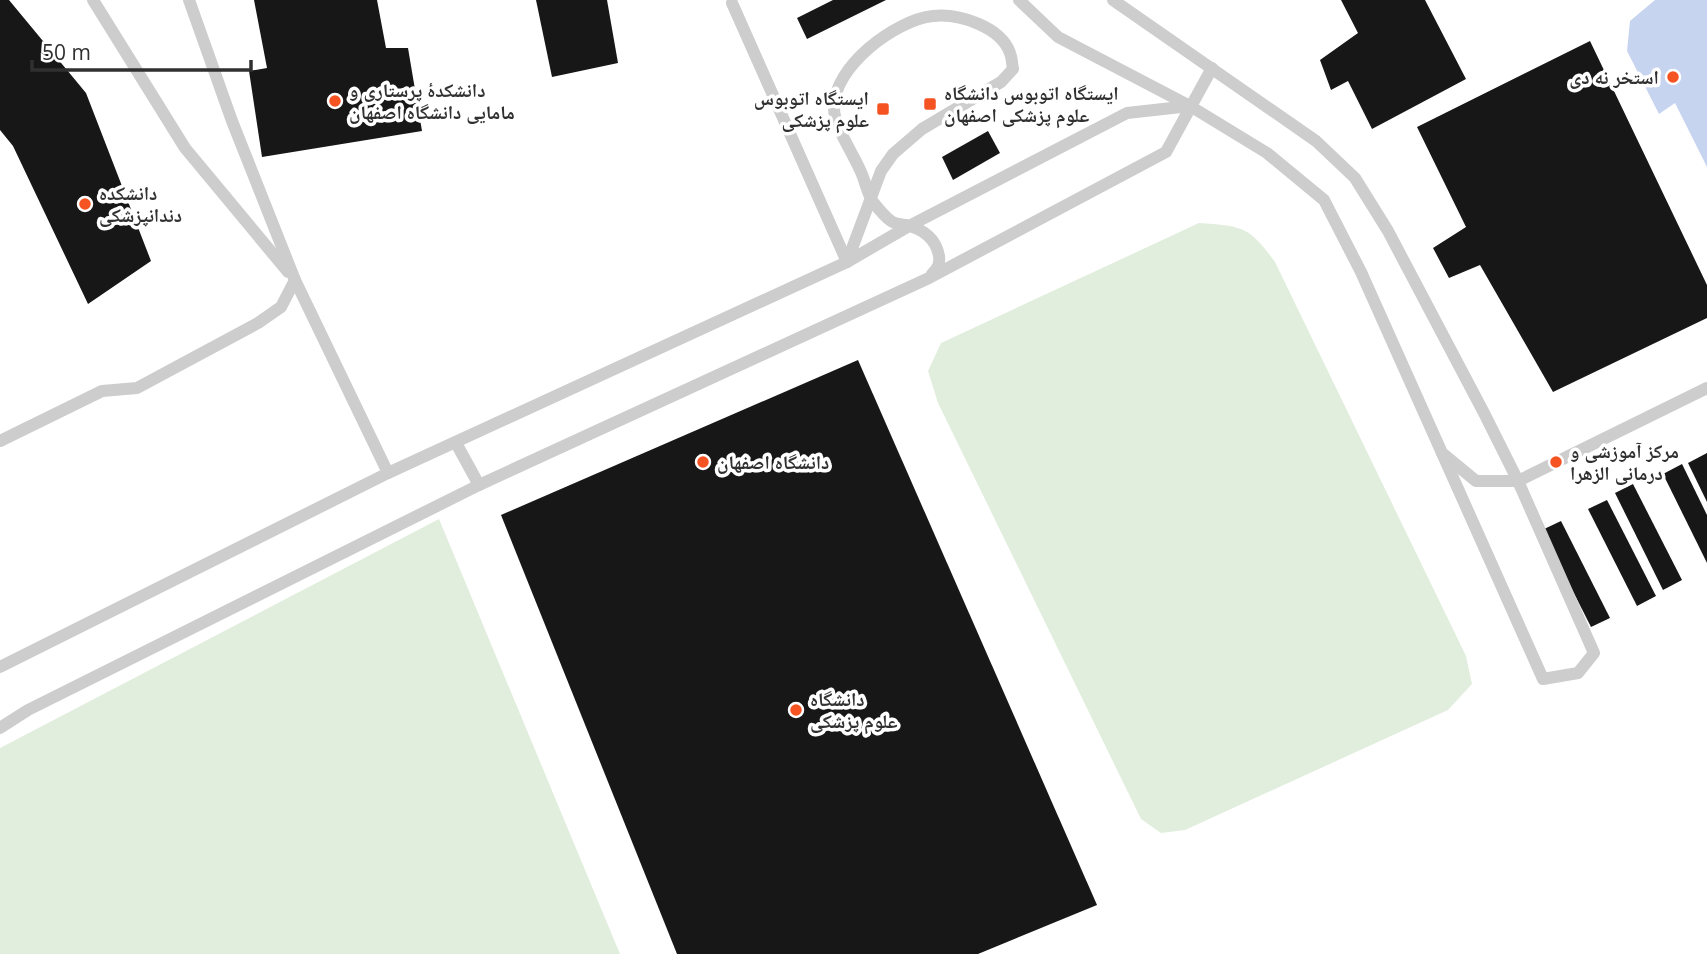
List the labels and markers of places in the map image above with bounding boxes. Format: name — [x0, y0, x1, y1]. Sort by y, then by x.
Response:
place label: استخر نه دی — [1569, 64, 1659, 90]
marker: استخر نه دی — [1665, 69, 1681, 85]
place label: دانشکدهٔ پرستاری و مامایی دانشگاه اصفهان — [349, 77, 515, 125]
place label: ایستگاه اتوبوس دانشگاه علوم پزشکی اصفهان — [944, 80, 1119, 129]
place label: ایستگاه اتوبوس علوم پزشکی — [754, 85, 869, 134]
marker: دانشکدهٔ پرستاری و مامایی دانشگاه اصفهان — [327, 93, 343, 109]
marker: ایستگاه اتوبوس دانشگاه علوم پزشکی اصفهان — [922, 96, 938, 112]
marker: ایستگاه اتوبوس علوم پزشکی — [875, 101, 891, 117]
place label: دانشکده دندانپزشکی — [99, 180, 182, 228]
marker: دانشکده دندانپزشکی — [77, 196, 93, 212]
place label: مرکز آموزشی و درمانی الزهرا — [1570, 438, 1679, 486]
place label: دانشگاه اصفهان — [717, 449, 829, 475]
marker: دانشگاه اصفهان — [695, 454, 711, 470]
marker: مرکز آموزشی و درمانی الزهرا — [1548, 454, 1564, 470]
place label: دانشگاه علوم پزشکی — [810, 686, 898, 735]
marker: دانشگاه علوم پزشکی — [788, 702, 804, 718]

